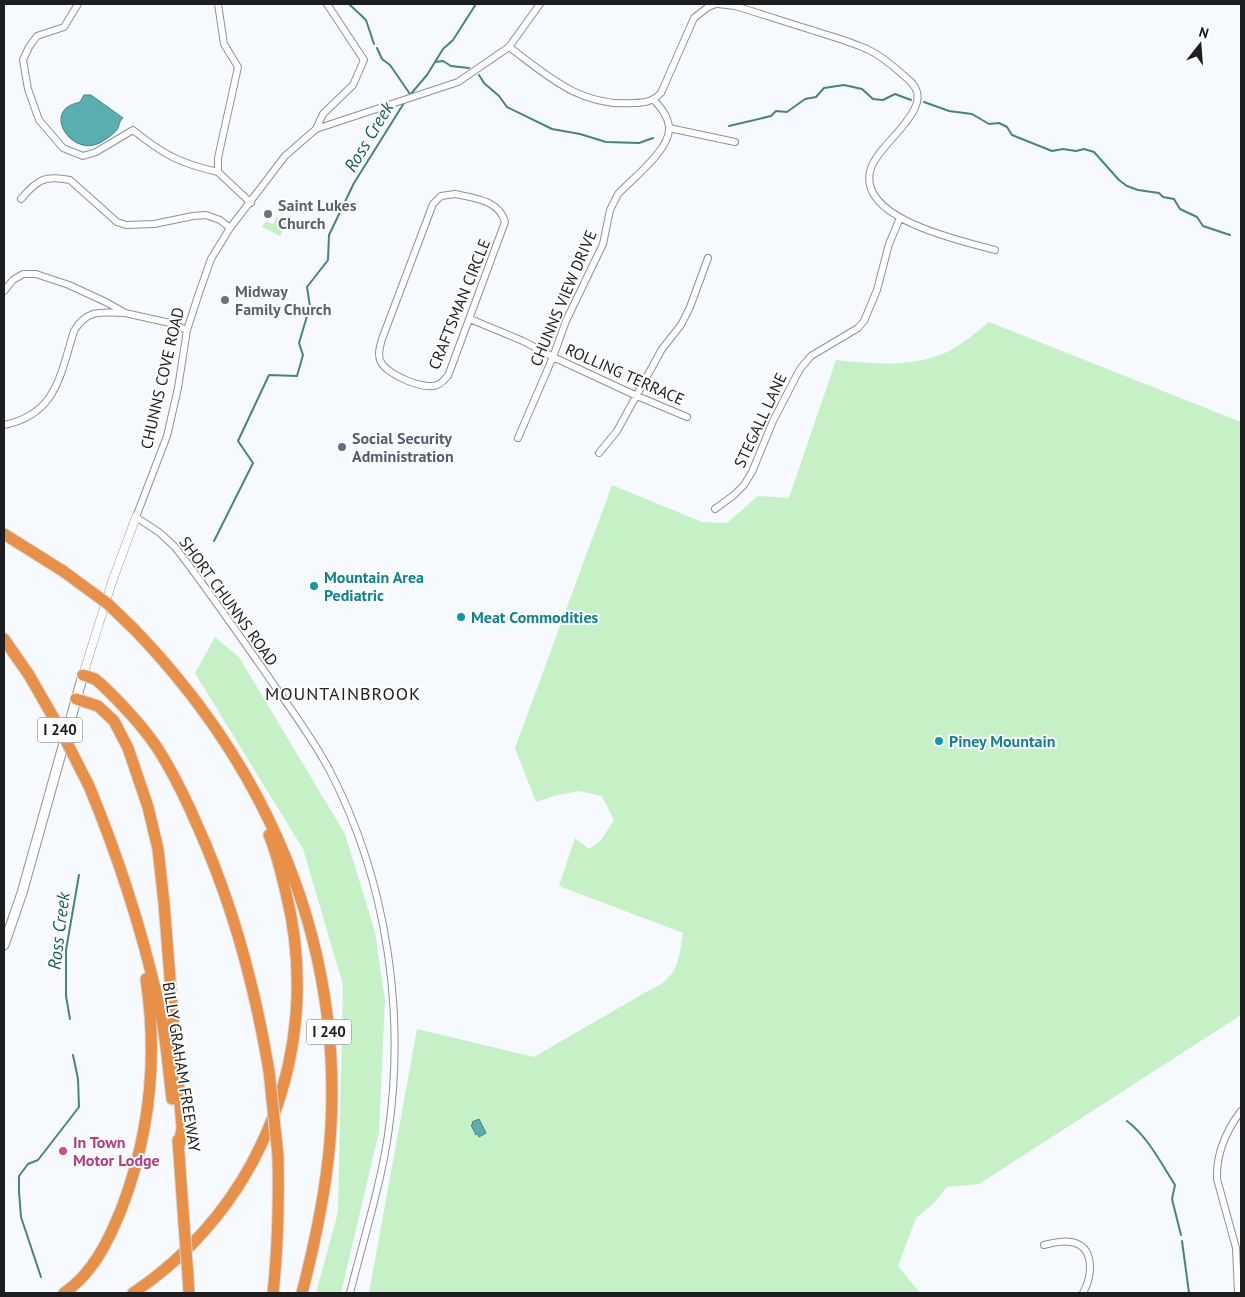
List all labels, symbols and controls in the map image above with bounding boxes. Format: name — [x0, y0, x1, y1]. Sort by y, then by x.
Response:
north arrow — [1175, 20, 1225, 70]
text: N — [1197, 23, 1211, 43]
water label: Ross Creek — [339, 97, 399, 176]
place label: Saint Lukes Church — [278, 195, 357, 233]
marker: Saint Lukes Church — [262, 208, 274, 220]
street label: CHUNNS VIEW DRIVE — [525, 227, 601, 369]
street label: CRAFTSMAN CIRCLE — [424, 236, 494, 372]
place label: Midway Family Church — [235, 281, 331, 319]
marker: Midway Family Church — [219, 294, 231, 306]
street label: CHUNNS COVE ROAD — [136, 305, 188, 451]
street label: ROLLING TERRACE — [562, 339, 688, 409]
street label: STEGALL LANE — [729, 369, 791, 471]
place label: Social Security Administration — [352, 428, 454, 466]
marker: Social Security Administration — [336, 441, 348, 453]
street label: SHORT CHUNNS ROAD — [175, 532, 283, 670]
place label: Mountain Area Pediatric — [324, 567, 424, 605]
marker: Mountain Area Pediatric — [308, 580, 320, 592]
place label: Meat Commodities — [471, 607, 599, 627]
marker: Meat Commodities — [455, 611, 467, 623]
district label: MOUNTAINBROOK — [265, 682, 421, 705]
road number: I 240 — [38, 718, 82, 742]
place label: Piney Mountain — [949, 731, 1055, 751]
marker: Piney Mountain — [933, 735, 945, 747]
water label: Ross Creek — [42, 890, 75, 971]
street label: BILLY GRAHAM FREEWAY — [159, 981, 205, 1154]
road number: I 240 — [306, 1020, 352, 1044]
place label: In Town Motor Lodge — [73, 1132, 160, 1170]
marker: In Town Motor Lodge — [57, 1145, 69, 1157]

